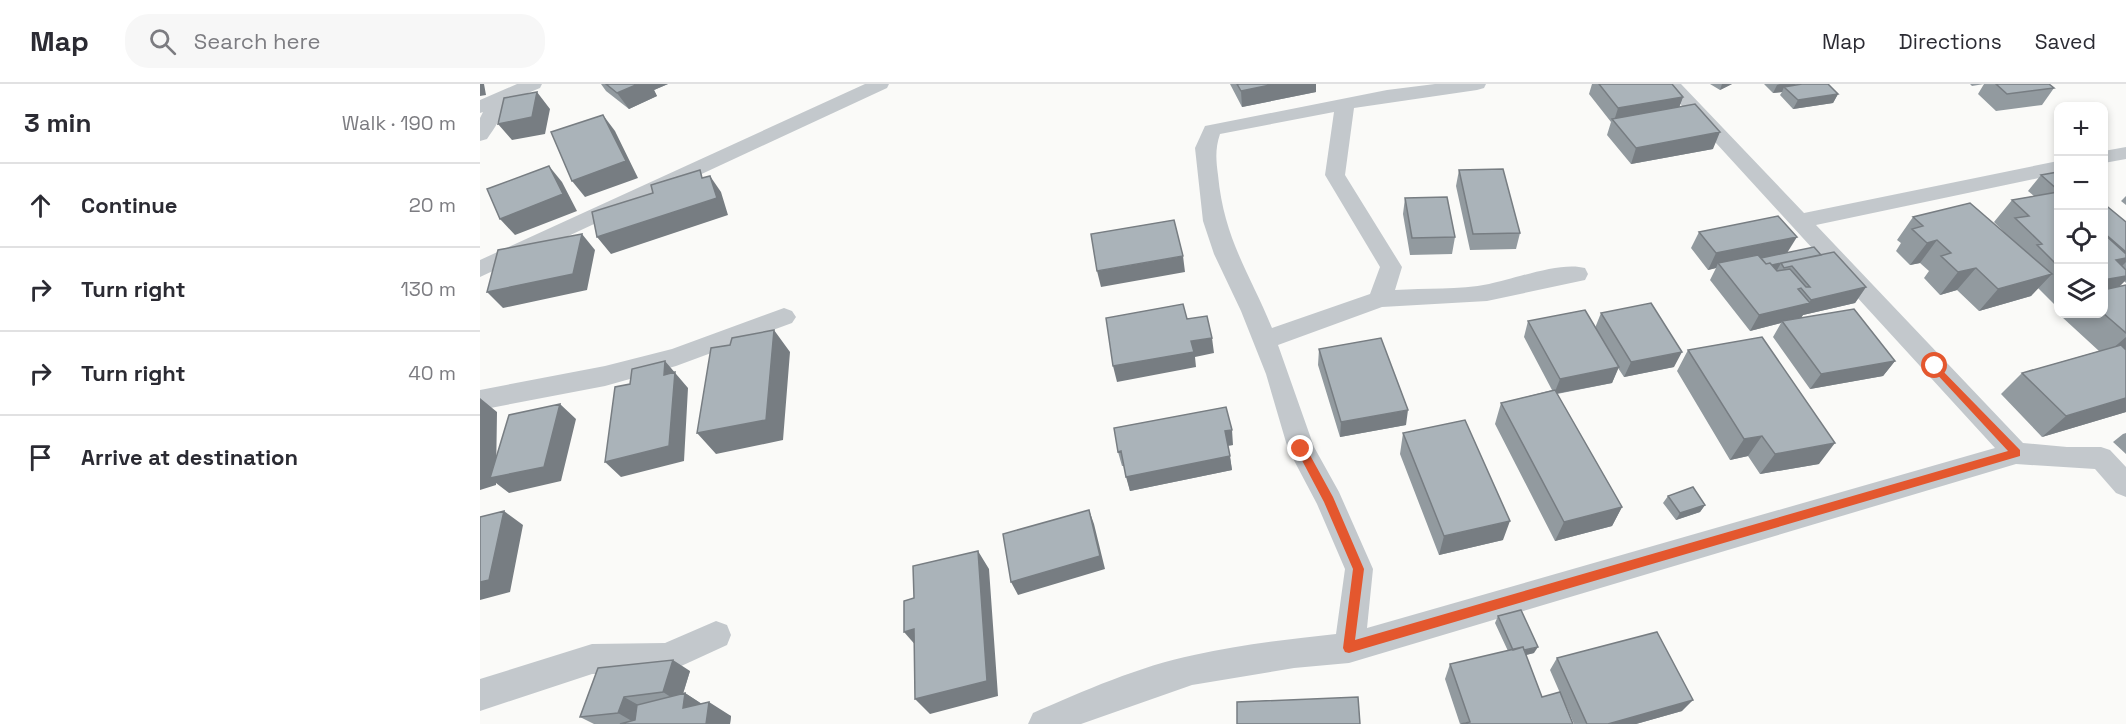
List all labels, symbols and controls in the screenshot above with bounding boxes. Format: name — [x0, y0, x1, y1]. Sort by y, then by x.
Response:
search box — [125, 14, 545, 68]
text: Map — [30, 23, 89, 59]
icon: search — [146, 25, 179, 58]
text: Search here — [194, 27, 321, 55]
text: Map — [1822, 28, 1866, 55]
text: Directions — [1899, 28, 2002, 55]
text: Saved — [2035, 28, 2096, 55]
map controls — [2054, 102, 2108, 318]
button: + — [2054, 102, 2108, 156]
text: 3 min — [24, 106, 92, 140]
text: Walk · 190 m — [342, 110, 456, 136]
button: − — [2054, 156, 2108, 210]
icon: ahead — [24, 189, 57, 222]
text: Continue — [81, 191, 177, 219]
text: 20 m — [409, 192, 456, 218]
button: locate — [2054, 210, 2108, 264]
button: layers — [2054, 264, 2108, 318]
icon: right — [24, 273, 57, 306]
text: Turn right — [81, 275, 186, 303]
text: 130 m — [400, 276, 456, 302]
route start — [1921, 352, 1947, 378]
icon: right — [24, 357, 57, 390]
text: Turn right — [81, 359, 186, 387]
text: 40 m — [408, 360, 456, 386]
route end — [1287, 435, 1313, 461]
icon: arrive — [24, 441, 57, 474]
text: Arrive at destination — [81, 443, 298, 471]

